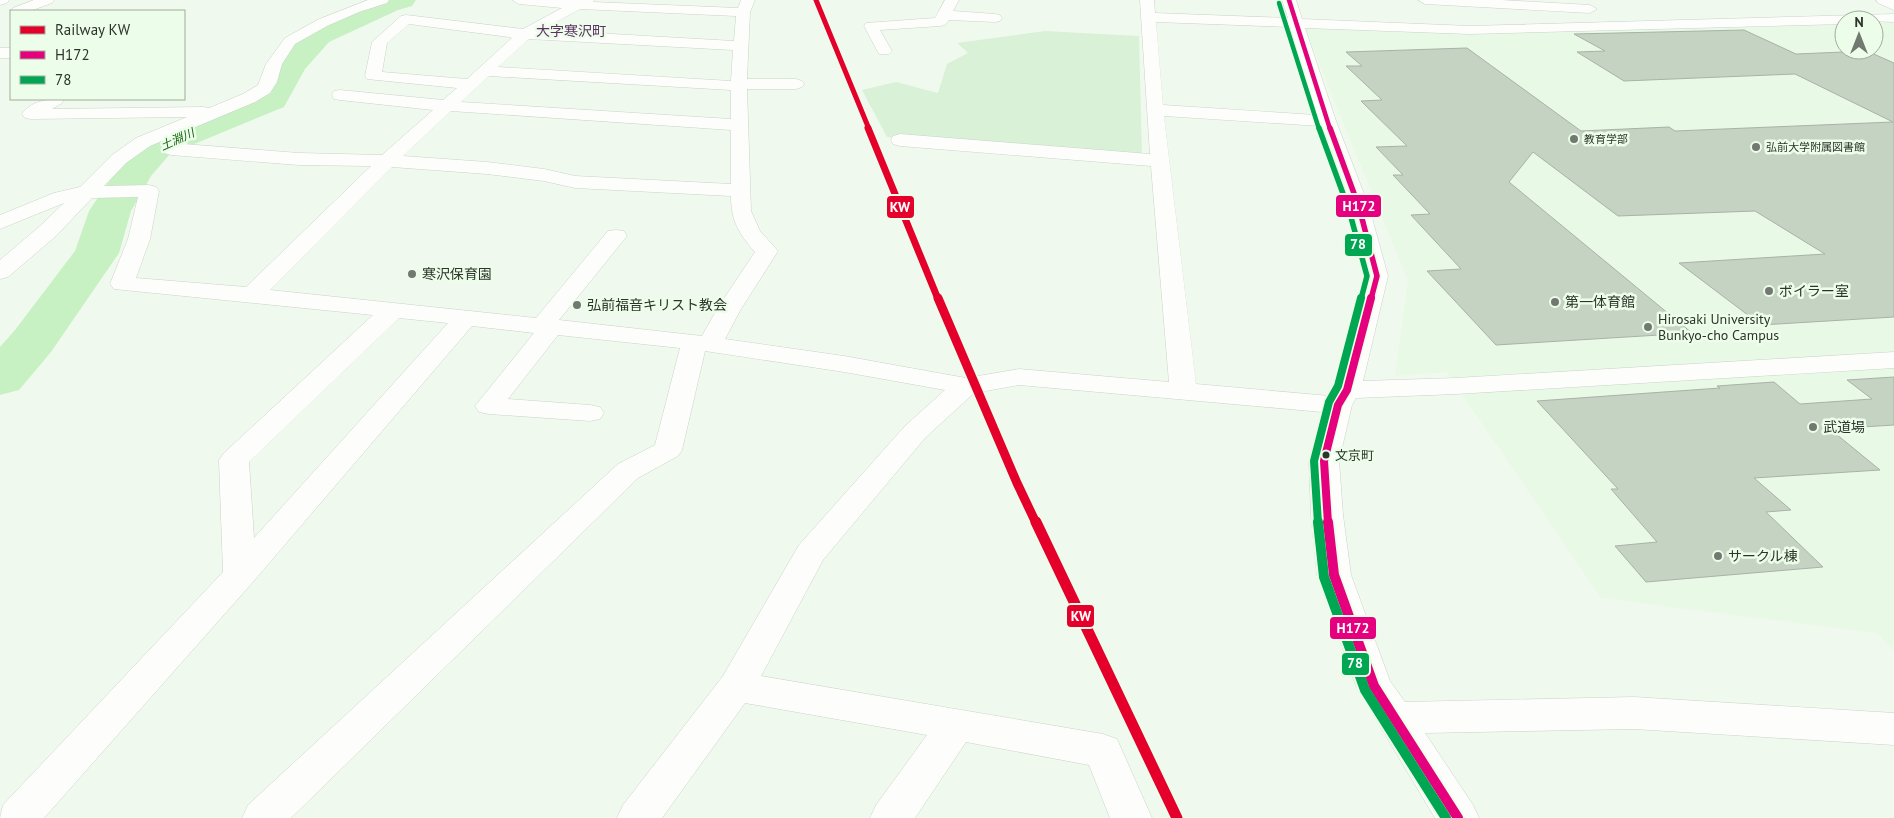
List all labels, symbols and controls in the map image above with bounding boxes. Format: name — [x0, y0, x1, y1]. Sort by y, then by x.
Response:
legend — [10, 10, 185, 100]
north arrow — [1834, 10, 1884, 60]
text: N — [1854, 13, 1864, 31]
text: Railway KW — [55, 20, 131, 39]
district label: 大字寒沢町 — [536, 22, 606, 40]
text: H172 — [55, 45, 90, 64]
text: 78 — [55, 70, 71, 89]
water label: 土淵川 — [157, 124, 198, 153]
place label: 教育学部 — [1584, 132, 1628, 146]
marker: 教育学部 — [1568, 133, 1580, 145]
place label: 弘前大学附属図書館 — [1766, 140, 1865, 154]
marker: 弘前大学附属図書館 — [1750, 141, 1762, 153]
line badge: H172 — [1335, 194, 1382, 218]
line badge: KW — [886, 195, 915, 219]
text: H172 — [1343, 197, 1375, 215]
text: KW — [890, 198, 911, 216]
line badge: 78 — [1344, 233, 1373, 257]
text: 78 — [1350, 235, 1366, 253]
place label: 寒沢保育園 — [422, 265, 492, 283]
marker: 寒沢保育園 — [406, 268, 418, 280]
place label: ボイラー室 — [1779, 282, 1849, 300]
marker: ボイラー室 — [1763, 285, 1775, 297]
place label: 第一体育館 — [1565, 293, 1635, 311]
place label: 弘前福音キリスト教会 — [587, 296, 727, 314]
marker: 第一体育館 — [1549, 296, 1561, 308]
marker: 弘前福音キリスト教会 — [571, 299, 583, 311]
place label: Hirosaki University Bunkyo-cho Campus — [1658, 310, 1779, 344]
marker: Hirosaki University Bunkyo-cho Campus — [1642, 321, 1654, 333]
place label: 武道場 — [1823, 418, 1865, 436]
marker: 武道場 — [1807, 421, 1819, 433]
place label: 文京町 — [1335, 447, 1374, 464]
marker: 文京町 — [1321, 450, 1331, 460]
place label: サークル棟 — [1728, 547, 1798, 565]
marker: サークル棟 — [1712, 550, 1724, 562]
line badge: KW — [1066, 604, 1095, 628]
text: KW — [1071, 607, 1092, 625]
line badge: H172 — [1329, 616, 1377, 640]
text: H172 — [1337, 619, 1369, 637]
line badge: 78 — [1341, 652, 1370, 676]
text: 78 — [1347, 654, 1363, 672]

